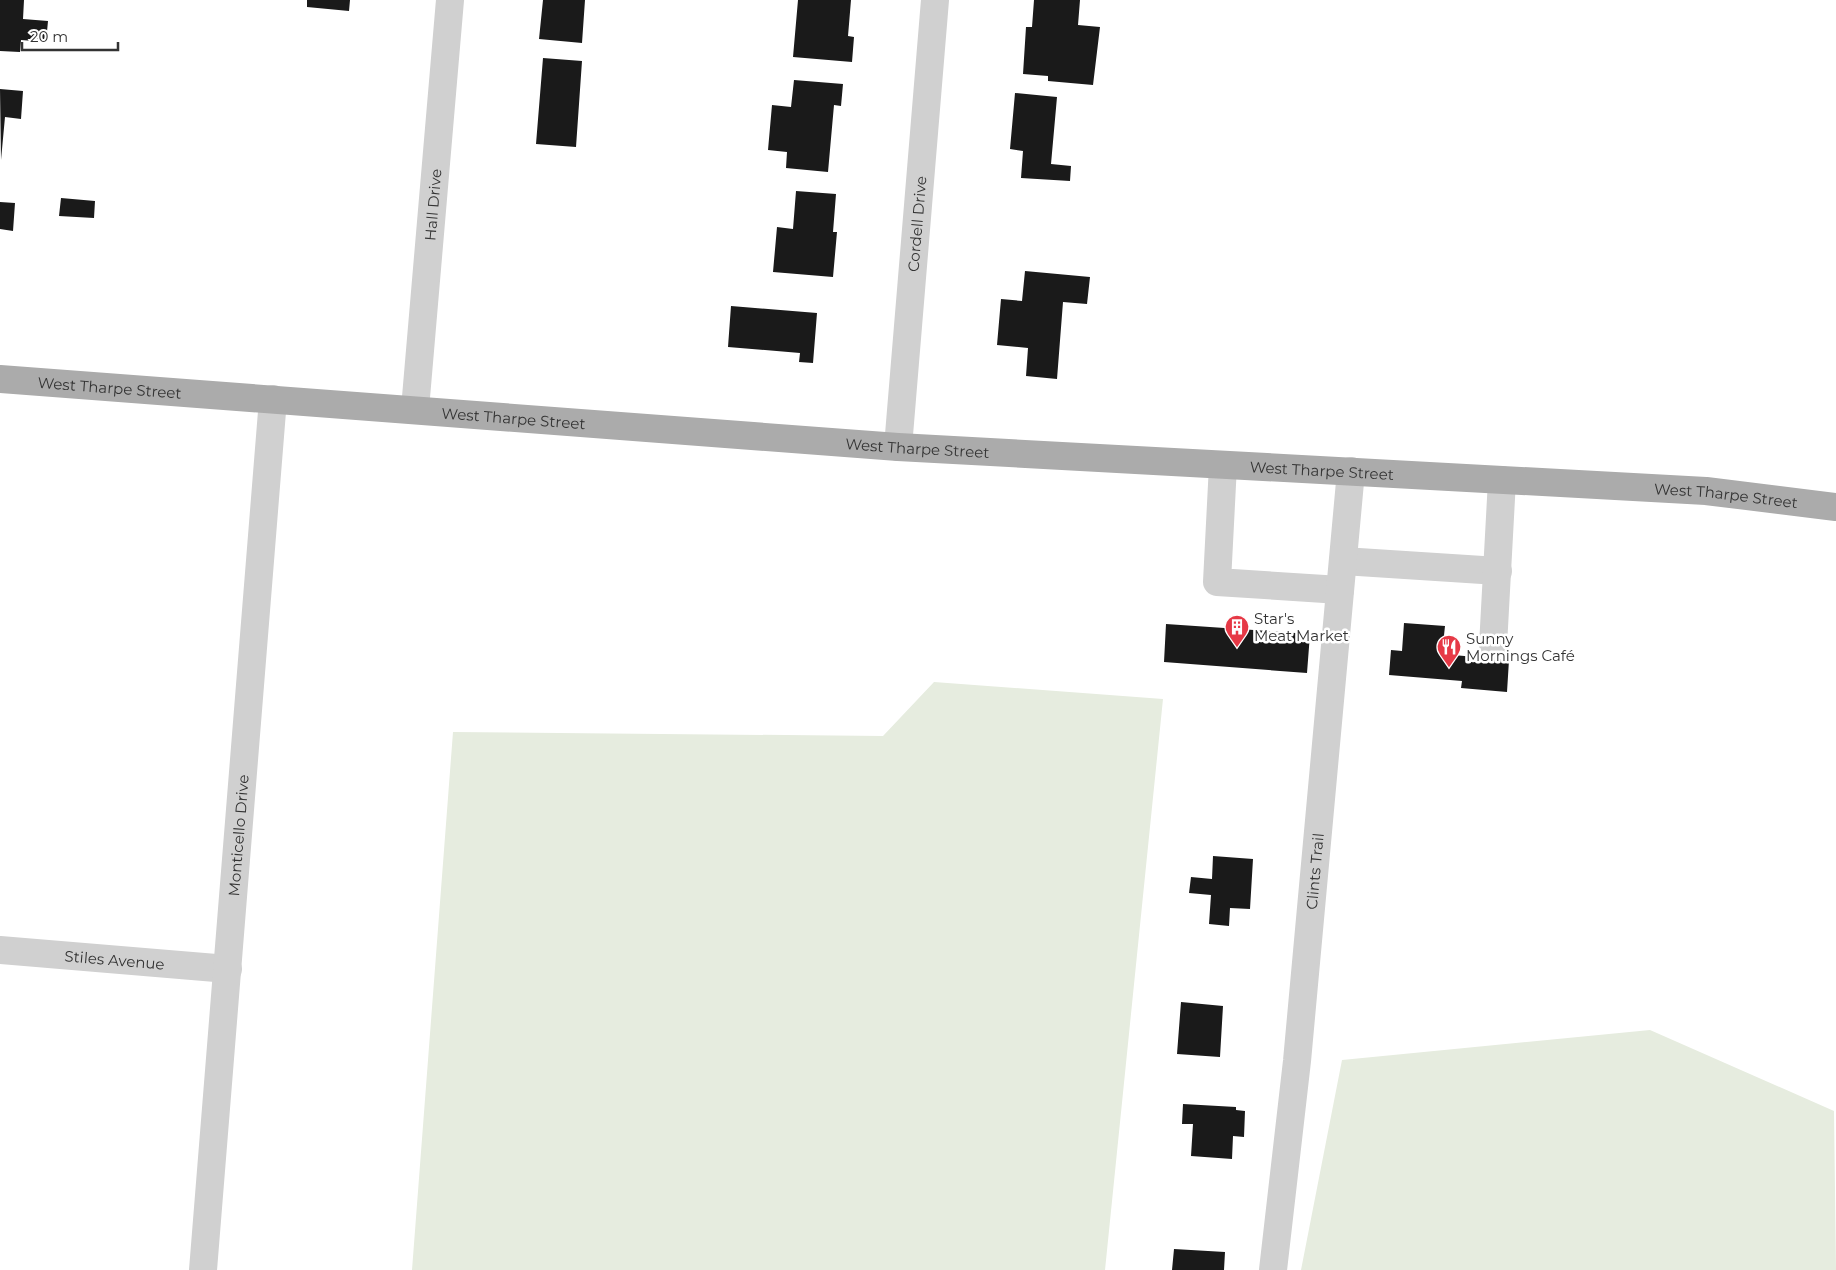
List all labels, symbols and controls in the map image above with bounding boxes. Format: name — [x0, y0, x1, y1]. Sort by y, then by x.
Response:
scale bar — [22, 20, 119, 52]
text: 20 m — [30, 27, 68, 46]
street label: Hall Drive — [420, 168, 445, 242]
street label: Cordell Drive — [903, 175, 930, 272]
street label: West Tharpe Street — [37, 372, 182, 402]
street label: West Tharpe Street — [441, 403, 586, 433]
street label: West Tharpe Street — [845, 434, 990, 461]
street label: West Tharpe Street — [1249, 457, 1394, 483]
street label: West Tharpe Street — [1654, 479, 1799, 512]
place label: Star's Meat Market — [1254, 609, 1349, 645]
building icon: Star's Meat Market — [1224, 614, 1250, 648]
place label: Sunny Mornings Café — [1466, 629, 1575, 665]
restaurant icon: Sunny Mornings Café — [1436, 634, 1462, 668]
street label: Monticello Drive — [224, 774, 252, 897]
street label: Clints Trail — [1301, 832, 1327, 910]
street label: Stiles Avenue — [64, 946, 165, 973]

